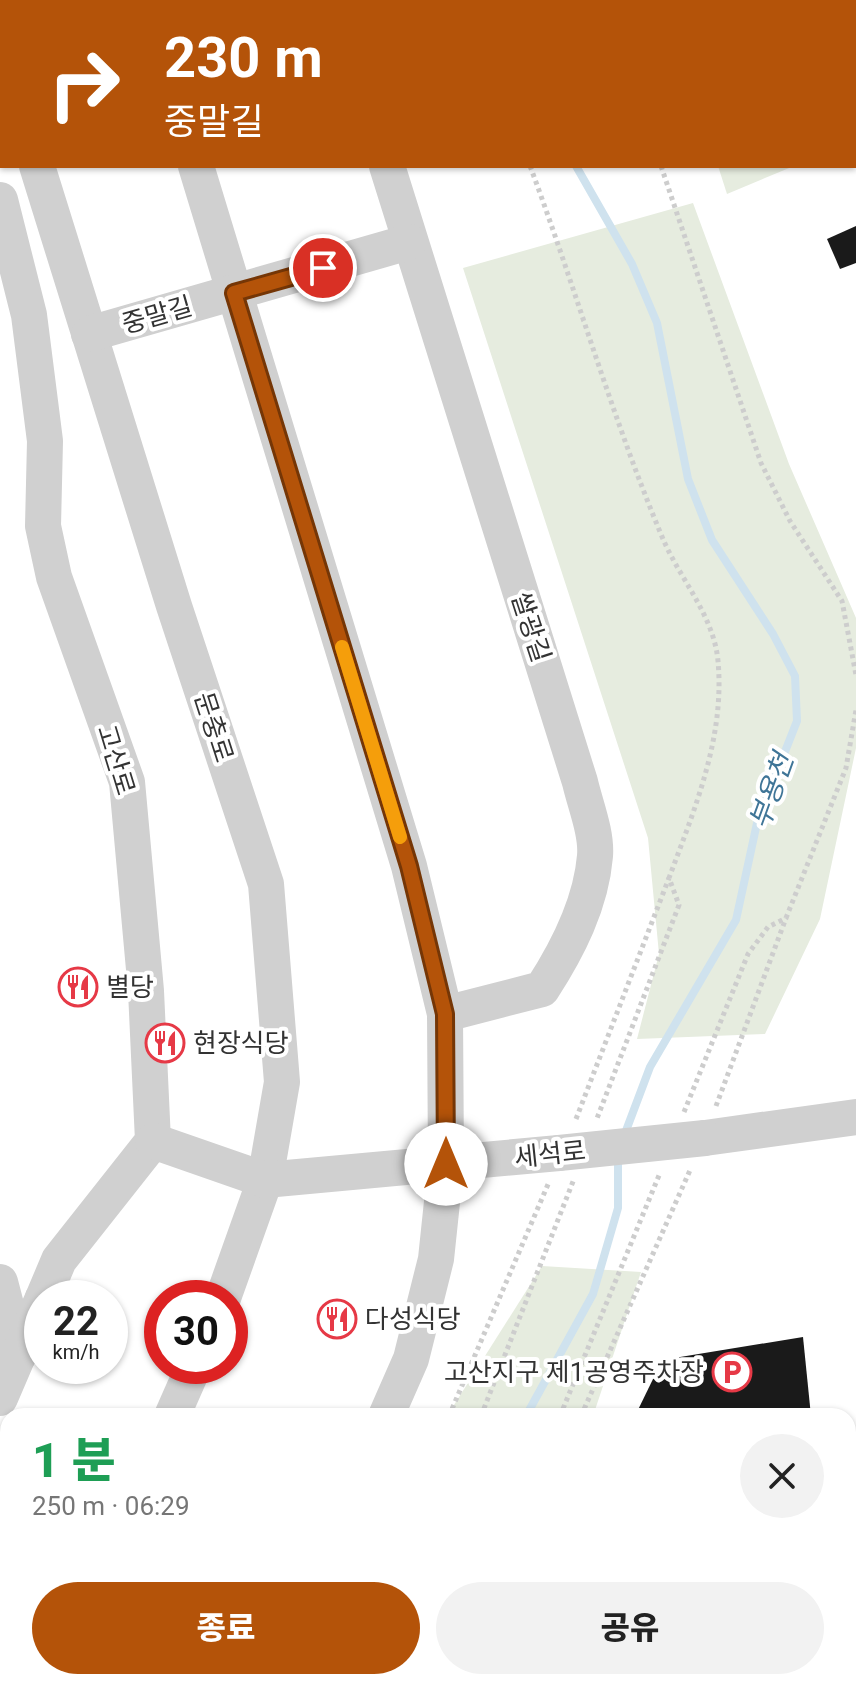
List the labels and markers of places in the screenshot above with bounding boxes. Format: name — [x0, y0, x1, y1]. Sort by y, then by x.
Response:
pin — [289, 234, 357, 302]
restaurant icon: 별당 — [57, 966, 99, 1008]
place label: 별당 — [106, 972, 154, 1002]
restaurant icon: 현장식당 — [144, 1022, 186, 1064]
place label: 현장식당 — [193, 1028, 289, 1058]
restaurant icon: 다성식당 — [316, 1298, 358, 1340]
place label: 다성식당 — [365, 1304, 461, 1334]
parking icon: 고산지구 제1공영주차장 — [711, 1351, 753, 1393]
place label: 고산지구 제1공영주차장 — [444, 1357, 704, 1387]

